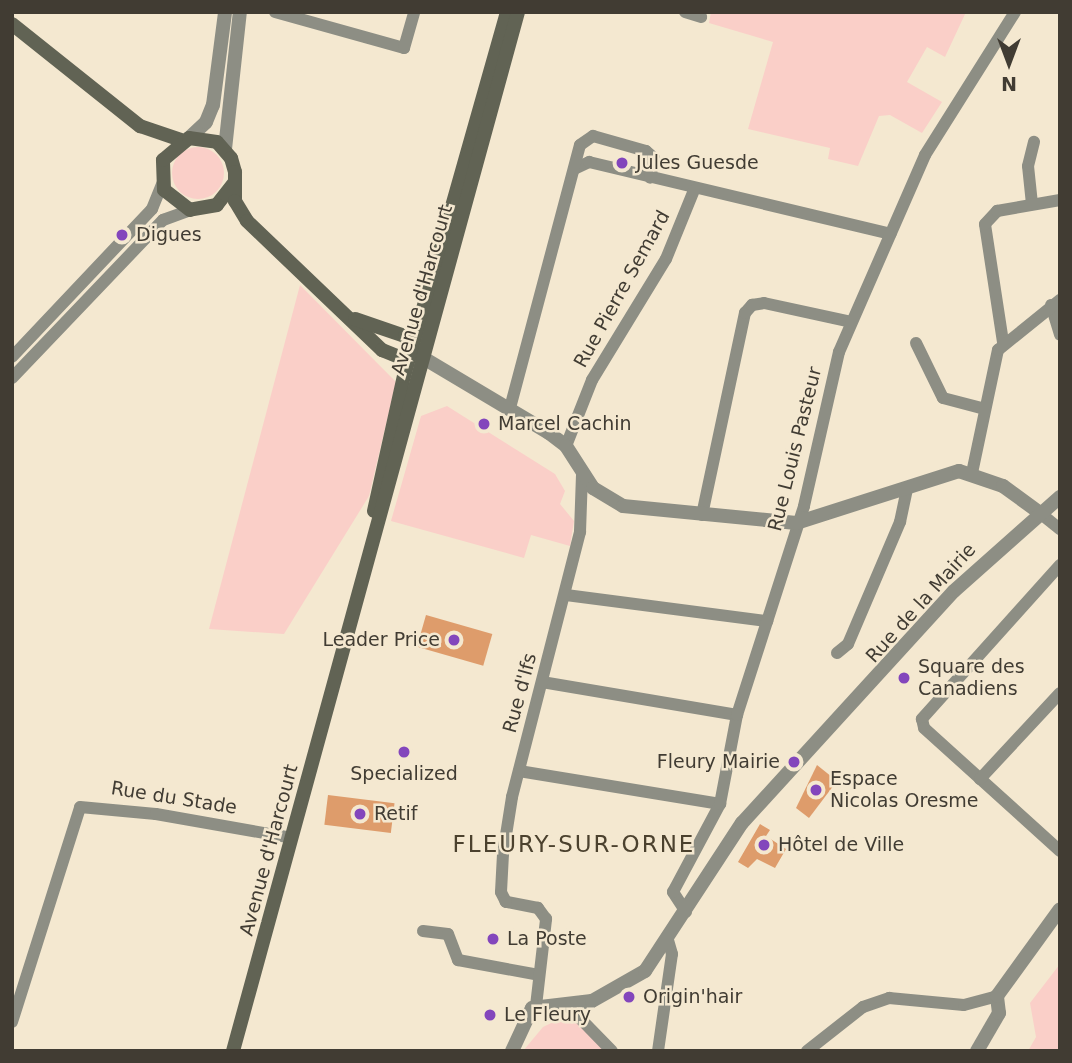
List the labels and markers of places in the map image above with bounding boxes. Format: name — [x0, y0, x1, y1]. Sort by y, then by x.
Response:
place label: Jules Guesde — [636, 152, 759, 174]
marker: Jules Guesde — [614, 155, 630, 171]
place label: Digues — [136, 224, 202, 246]
marker: Digues — [114, 227, 130, 243]
place label: Marcel Cachin — [498, 413, 632, 435]
marker: Marcel Cachin — [476, 416, 492, 432]
place label: Leader Price — [322, 629, 440, 651]
marker: Leader Price — [446, 632, 462, 648]
place label: Square des Canadiens — [918, 656, 1025, 700]
marker: Square des Canadiens — [896, 670, 912, 686]
marker: Specialized — [396, 744, 412, 760]
place label: Fleury Mairie — [657, 751, 780, 773]
marker: Fleury Mairie — [786, 754, 802, 770]
place label: Specialized — [350, 763, 458, 785]
place label: Espace Nicolas Oresme — [830, 768, 979, 812]
marker: Espace Nicolas Oresme — [808, 782, 824, 798]
place label: Retif — [374, 803, 417, 825]
marker: Retif — [352, 806, 368, 822]
place label: Hôtel de Ville — [778, 834, 904, 856]
marker: Hôtel de Ville — [756, 837, 772, 853]
place label: La Poste — [507, 928, 587, 950]
marker: La Poste — [485, 931, 501, 947]
place label: Origin'hair — [643, 986, 742, 1008]
marker: Origin'hair — [621, 989, 637, 1005]
place label: Le Fleury — [504, 1004, 591, 1026]
marker: Le Fleury — [482, 1007, 498, 1023]

